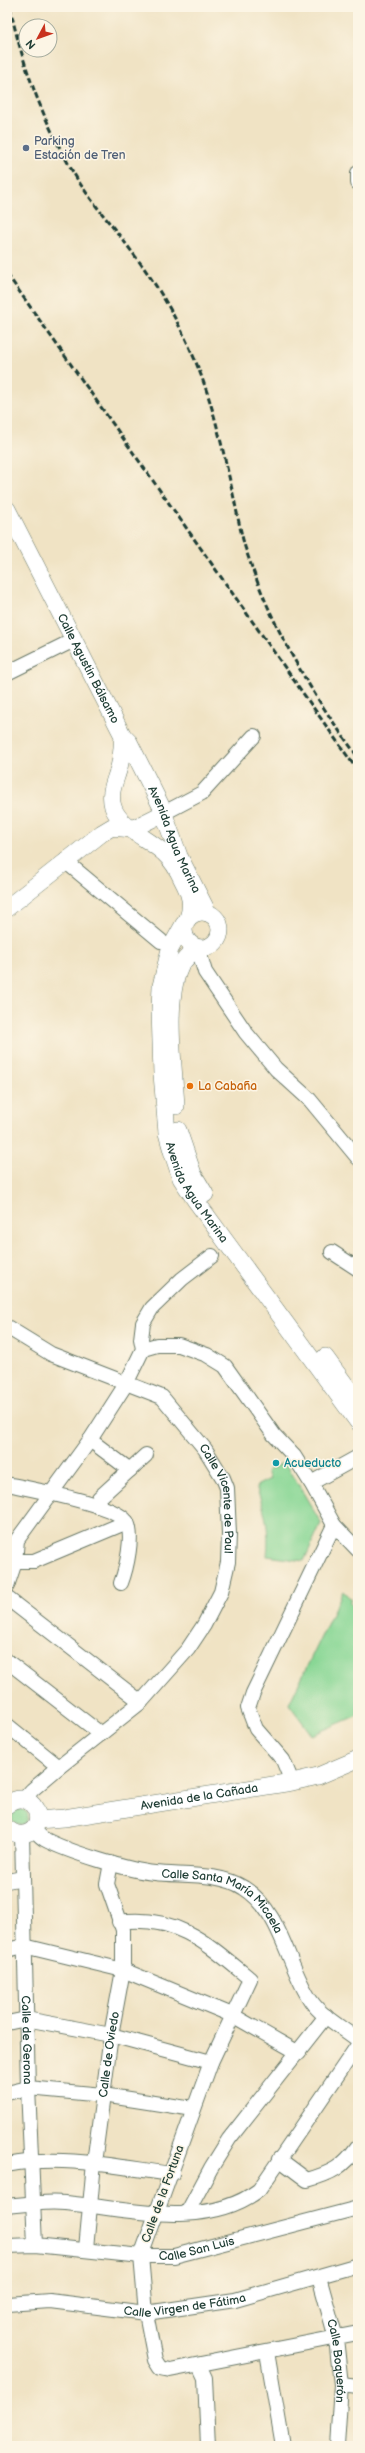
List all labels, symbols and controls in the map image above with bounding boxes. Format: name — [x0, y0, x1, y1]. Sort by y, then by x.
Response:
north arrow — [18, 18, 58, 58]
text: N — [23, 37, 38, 52]
place label: Parking Estación de Tren — [34, 134, 126, 163]
marker: Parking Estación de Tren — [21, 143, 31, 153]
street label: Calle Agustin Bálsamo — [54, 611, 123, 726]
street label: Avenida Agua Marina — [145, 783, 204, 896]
place label: La Cabaña — [198, 1079, 257, 1094]
marker: La Cabaña — [185, 1081, 195, 1091]
street label: Avenida Agua Marina — [162, 1140, 232, 1246]
street label: Calle Vicente de Paul — [196, 1440, 237, 1554]
place label: Acueducto — [284, 1456, 342, 1471]
marker: Acueducto — [271, 1458, 281, 1468]
street label: Avenida de la Cañada — [139, 1780, 259, 1813]
street label: Calle Santa María Micaela — [161, 1866, 286, 1936]
street label: Calle de Gerona — [18, 1995, 35, 2085]
street label: Calle de Oviedo — [95, 2010, 123, 2098]
street label: Calle de la Fortuna — [138, 2143, 188, 2245]
street label: Calle San Luis — [159, 2233, 236, 2264]
street label: Calle Virgen de Fátima — [123, 2290, 248, 2321]
street label: Calle Boquerón — [324, 2317, 348, 2403]

